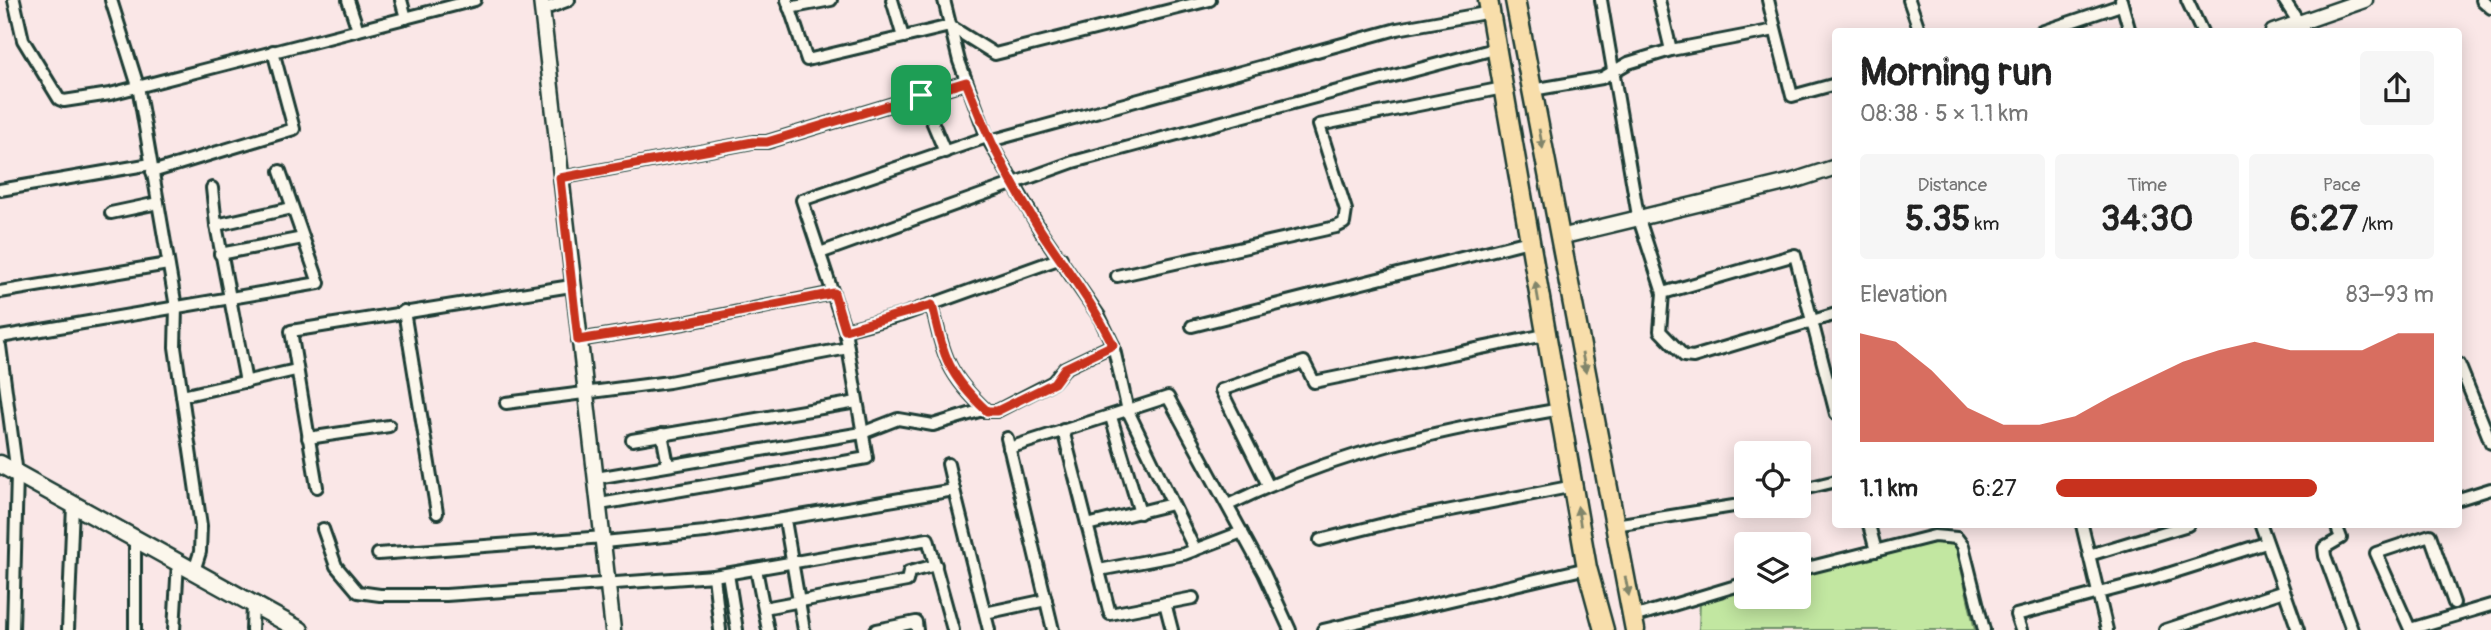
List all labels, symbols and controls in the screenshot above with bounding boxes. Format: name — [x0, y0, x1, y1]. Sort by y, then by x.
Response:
text: Morning run — [1860, 49, 2052, 97]
button: share — [2360, 51, 2434, 125]
pin — [891, 65, 951, 125]
icon: arrive — [902, 76, 940, 114]
text: 08:38 · 5 × 1.1 km — [1860, 99, 2028, 128]
one-way arrow — [1536, 128, 1547, 150]
text: Distance — [1918, 173, 1987, 197]
text: Time — [2127, 173, 2167, 197]
text: Pace — [2323, 173, 2360, 197]
text: 5.35 — [1905, 197, 1970, 241]
text: 34:30 — [2101, 197, 2193, 241]
text: 6:27 — [2290, 197, 2358, 241]
text: km — [1970, 212, 1999, 236]
text: /km — [2358, 212, 2393, 236]
text: Elevation — [1860, 280, 1948, 309]
text: 83–93 m — [2346, 280, 2434, 309]
one-way arrow — [1531, 281, 1542, 303]
one-way arrow — [1579, 352, 1590, 374]
map controls — [1734, 441, 1811, 609]
button: locate — [1734, 441, 1811, 518]
text: 1.1 km — [1860, 474, 1918, 503]
text: 6:27 — [1972, 474, 2017, 503]
one-way arrow — [1573, 505, 1584, 527]
button: layers — [1734, 532, 1811, 609]
one-way arrow — [1621, 575, 1632, 597]

